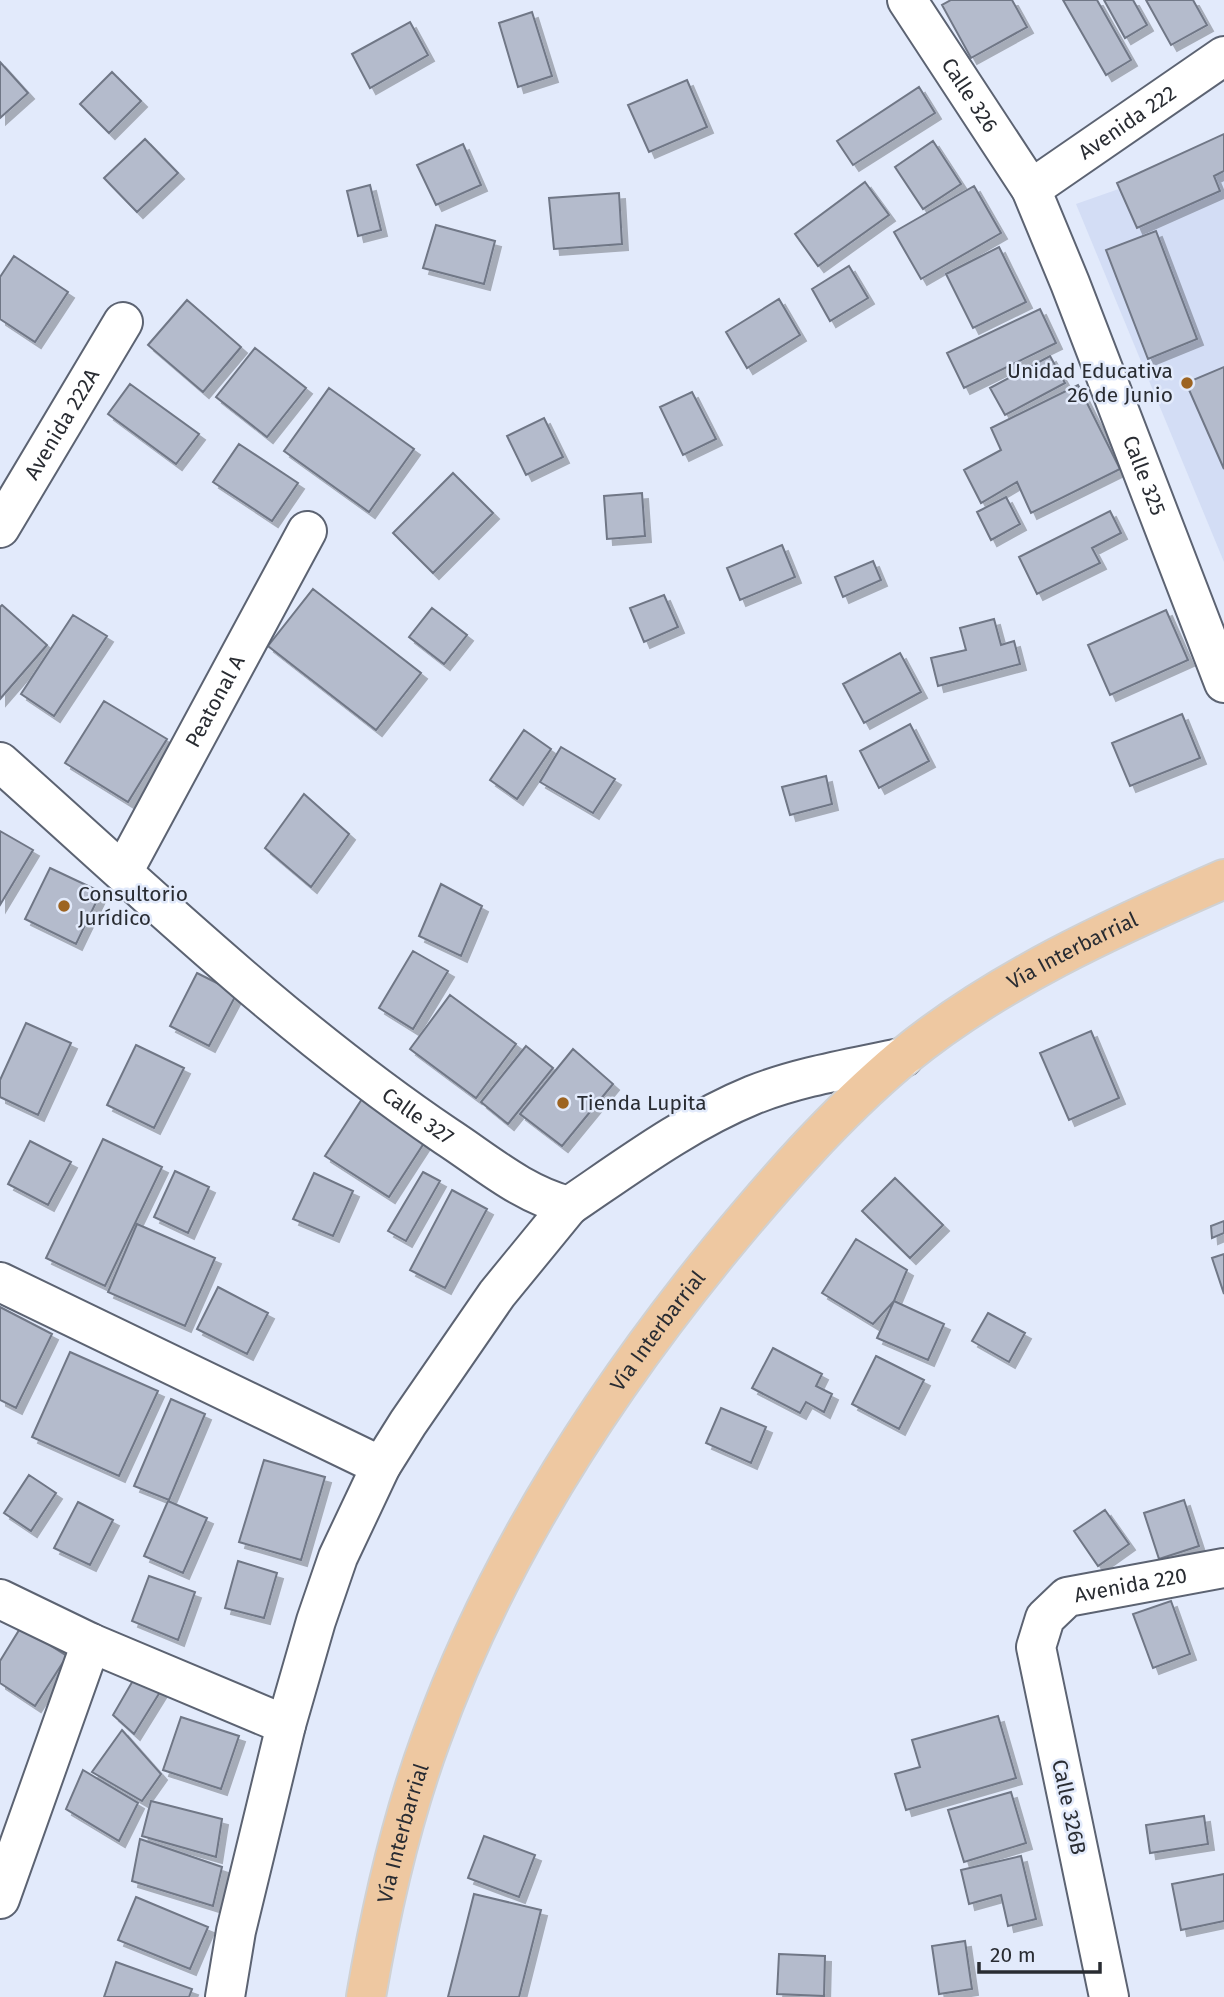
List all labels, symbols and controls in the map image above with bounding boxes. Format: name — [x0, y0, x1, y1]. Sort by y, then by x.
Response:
street label: Calle 326 — [936, 53, 1003, 138]
street label: Avenida 222 — [1074, 80, 1181, 165]
place label: Unidad Educativa 26 de Junio — [1007, 358, 1173, 408]
street label: Avenida 222A — [19, 364, 105, 484]
marker: Unidad Educativa 26 de Junio — [1179, 375, 1195, 391]
street label: Calle 325 — [1117, 432, 1171, 519]
street label: Peatonal A — [180, 651, 251, 752]
place label: Consultorio Jurídico — [78, 881, 188, 931]
marker: Consultorio Jurídico — [56, 898, 72, 914]
street label: Vía Interbarrial — [1003, 906, 1142, 995]
street label: Calle 327 — [377, 1082, 458, 1150]
place label: Tienda Lupita — [577, 1090, 707, 1116]
marker: Tienda Lupita — [555, 1095, 571, 1111]
street label: Vía Interbarrial — [605, 1265, 711, 1396]
street label: Avenida 220 — [1072, 1562, 1189, 1608]
street label: Calle 326B — [1046, 1757, 1092, 1857]
street label: Vía Interbarrial — [372, 1760, 435, 1906]
scale bar — [979, 1930, 1100, 1974]
text: 20 m — [990, 1942, 1036, 1968]

